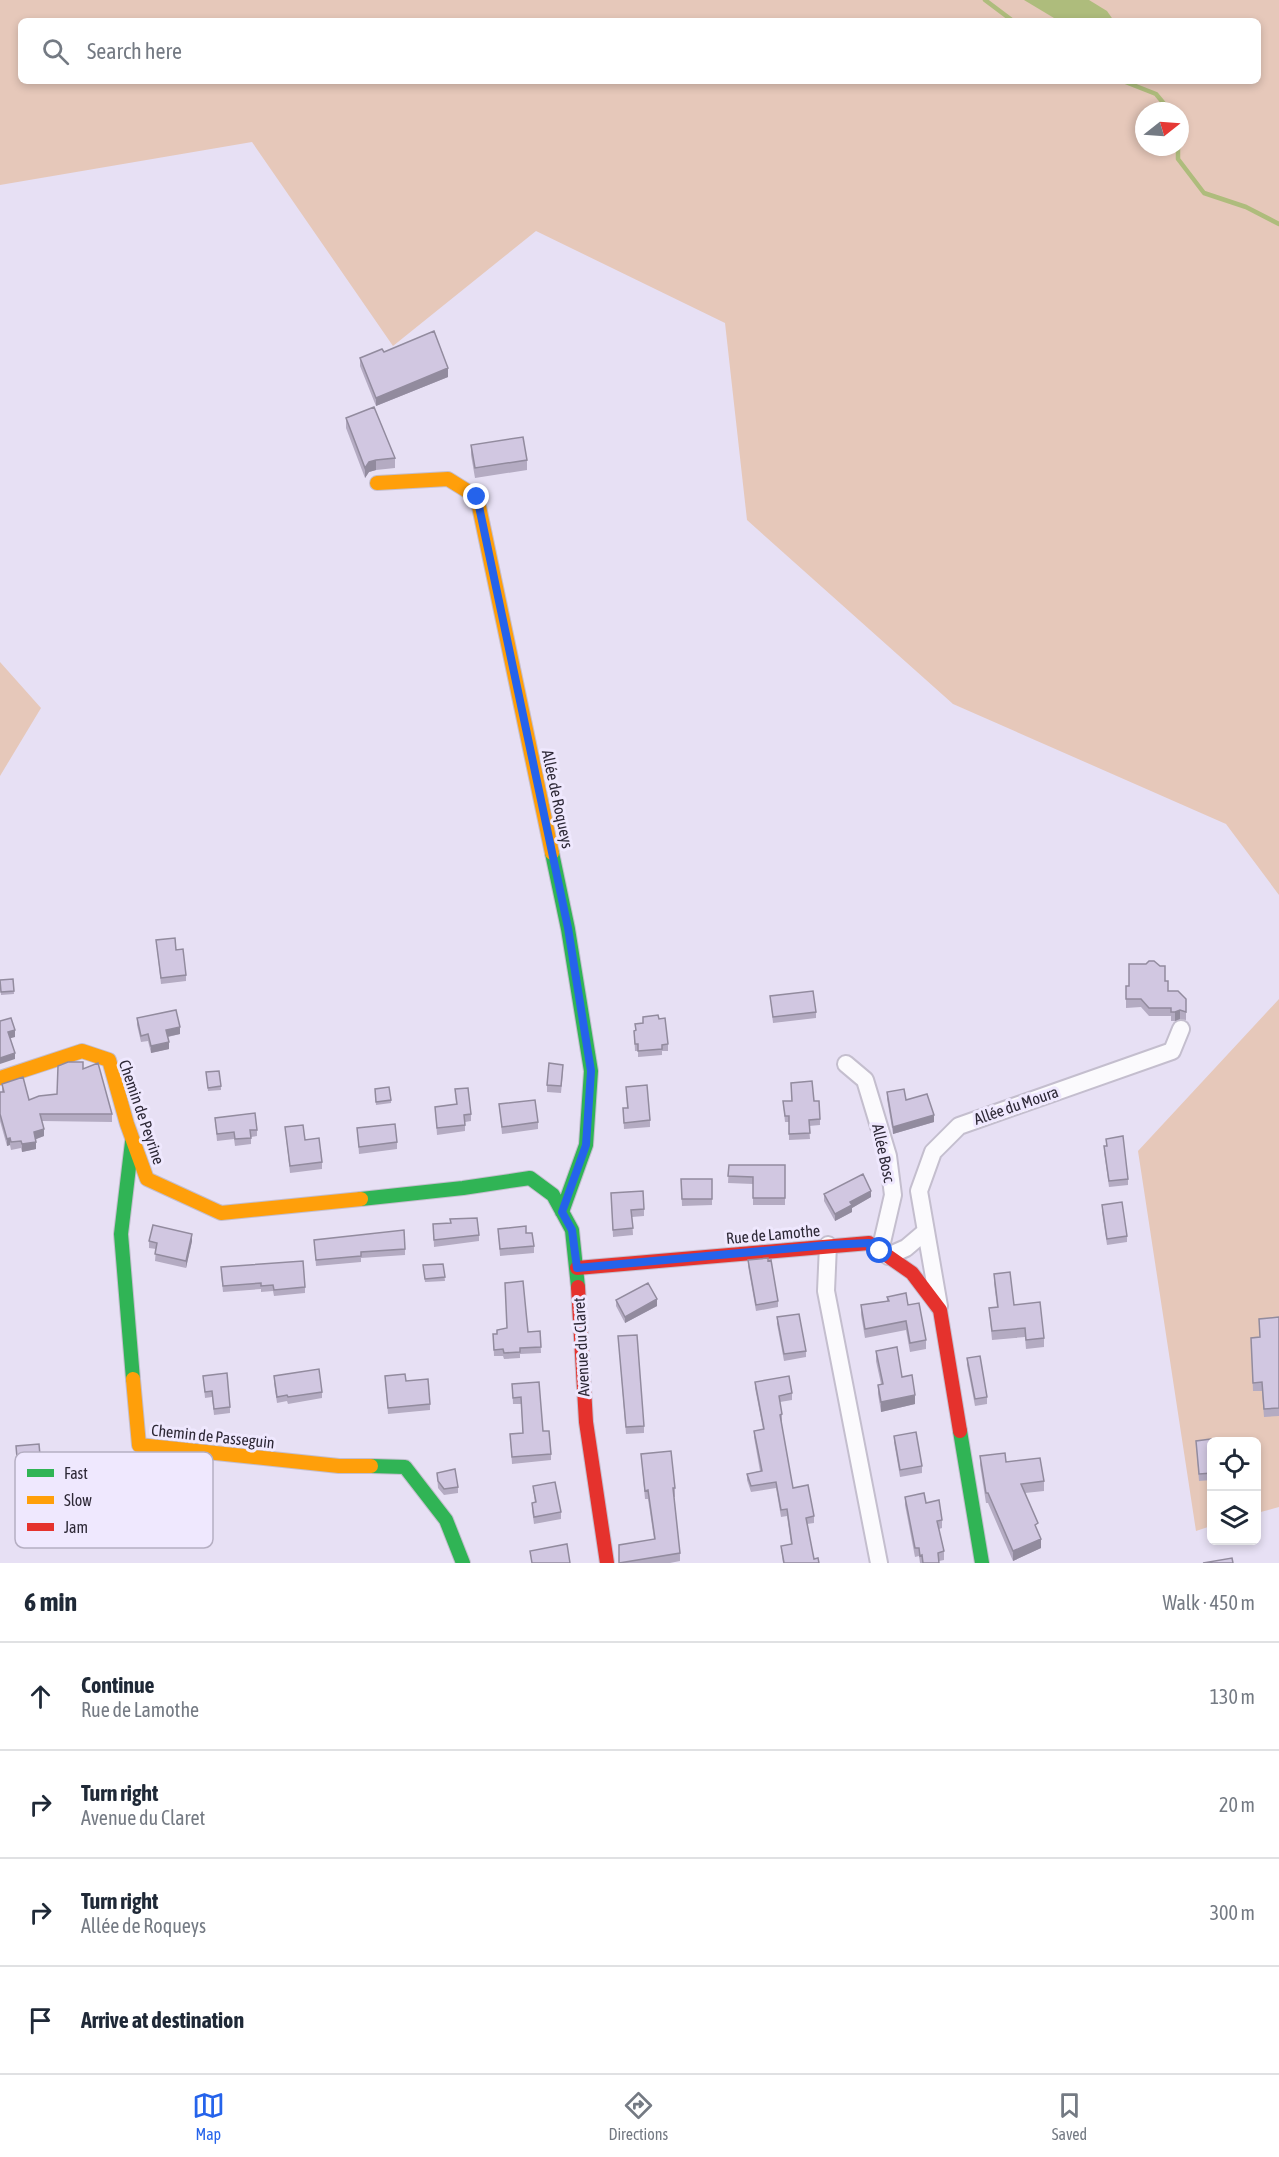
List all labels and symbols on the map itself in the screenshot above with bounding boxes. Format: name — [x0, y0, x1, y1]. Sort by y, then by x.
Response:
north arrow — [1135, 102, 1189, 156]
route end — [463, 483, 489, 509]
street label: Allée de Roqueys — [538, 748, 577, 850]
street label: Chemin de Peyrine — [115, 1057, 168, 1167]
street label: Allée du Moura — [971, 1082, 1061, 1128]
street label: Allée Bosc — [869, 1122, 899, 1184]
street label: Rue de Lamothe — [725, 1221, 821, 1247]
route start — [866, 1237, 892, 1263]
street label: Avenue du Claret — [569, 1296, 593, 1397]
street label: Chemin de Passeguin — [150, 1421, 276, 1452]
legend — [15, 1452, 213, 1548]
text: Fast — [64, 1464, 88, 1482]
text: Slow — [64, 1491, 92, 1509]
text: Jam — [64, 1518, 88, 1536]

